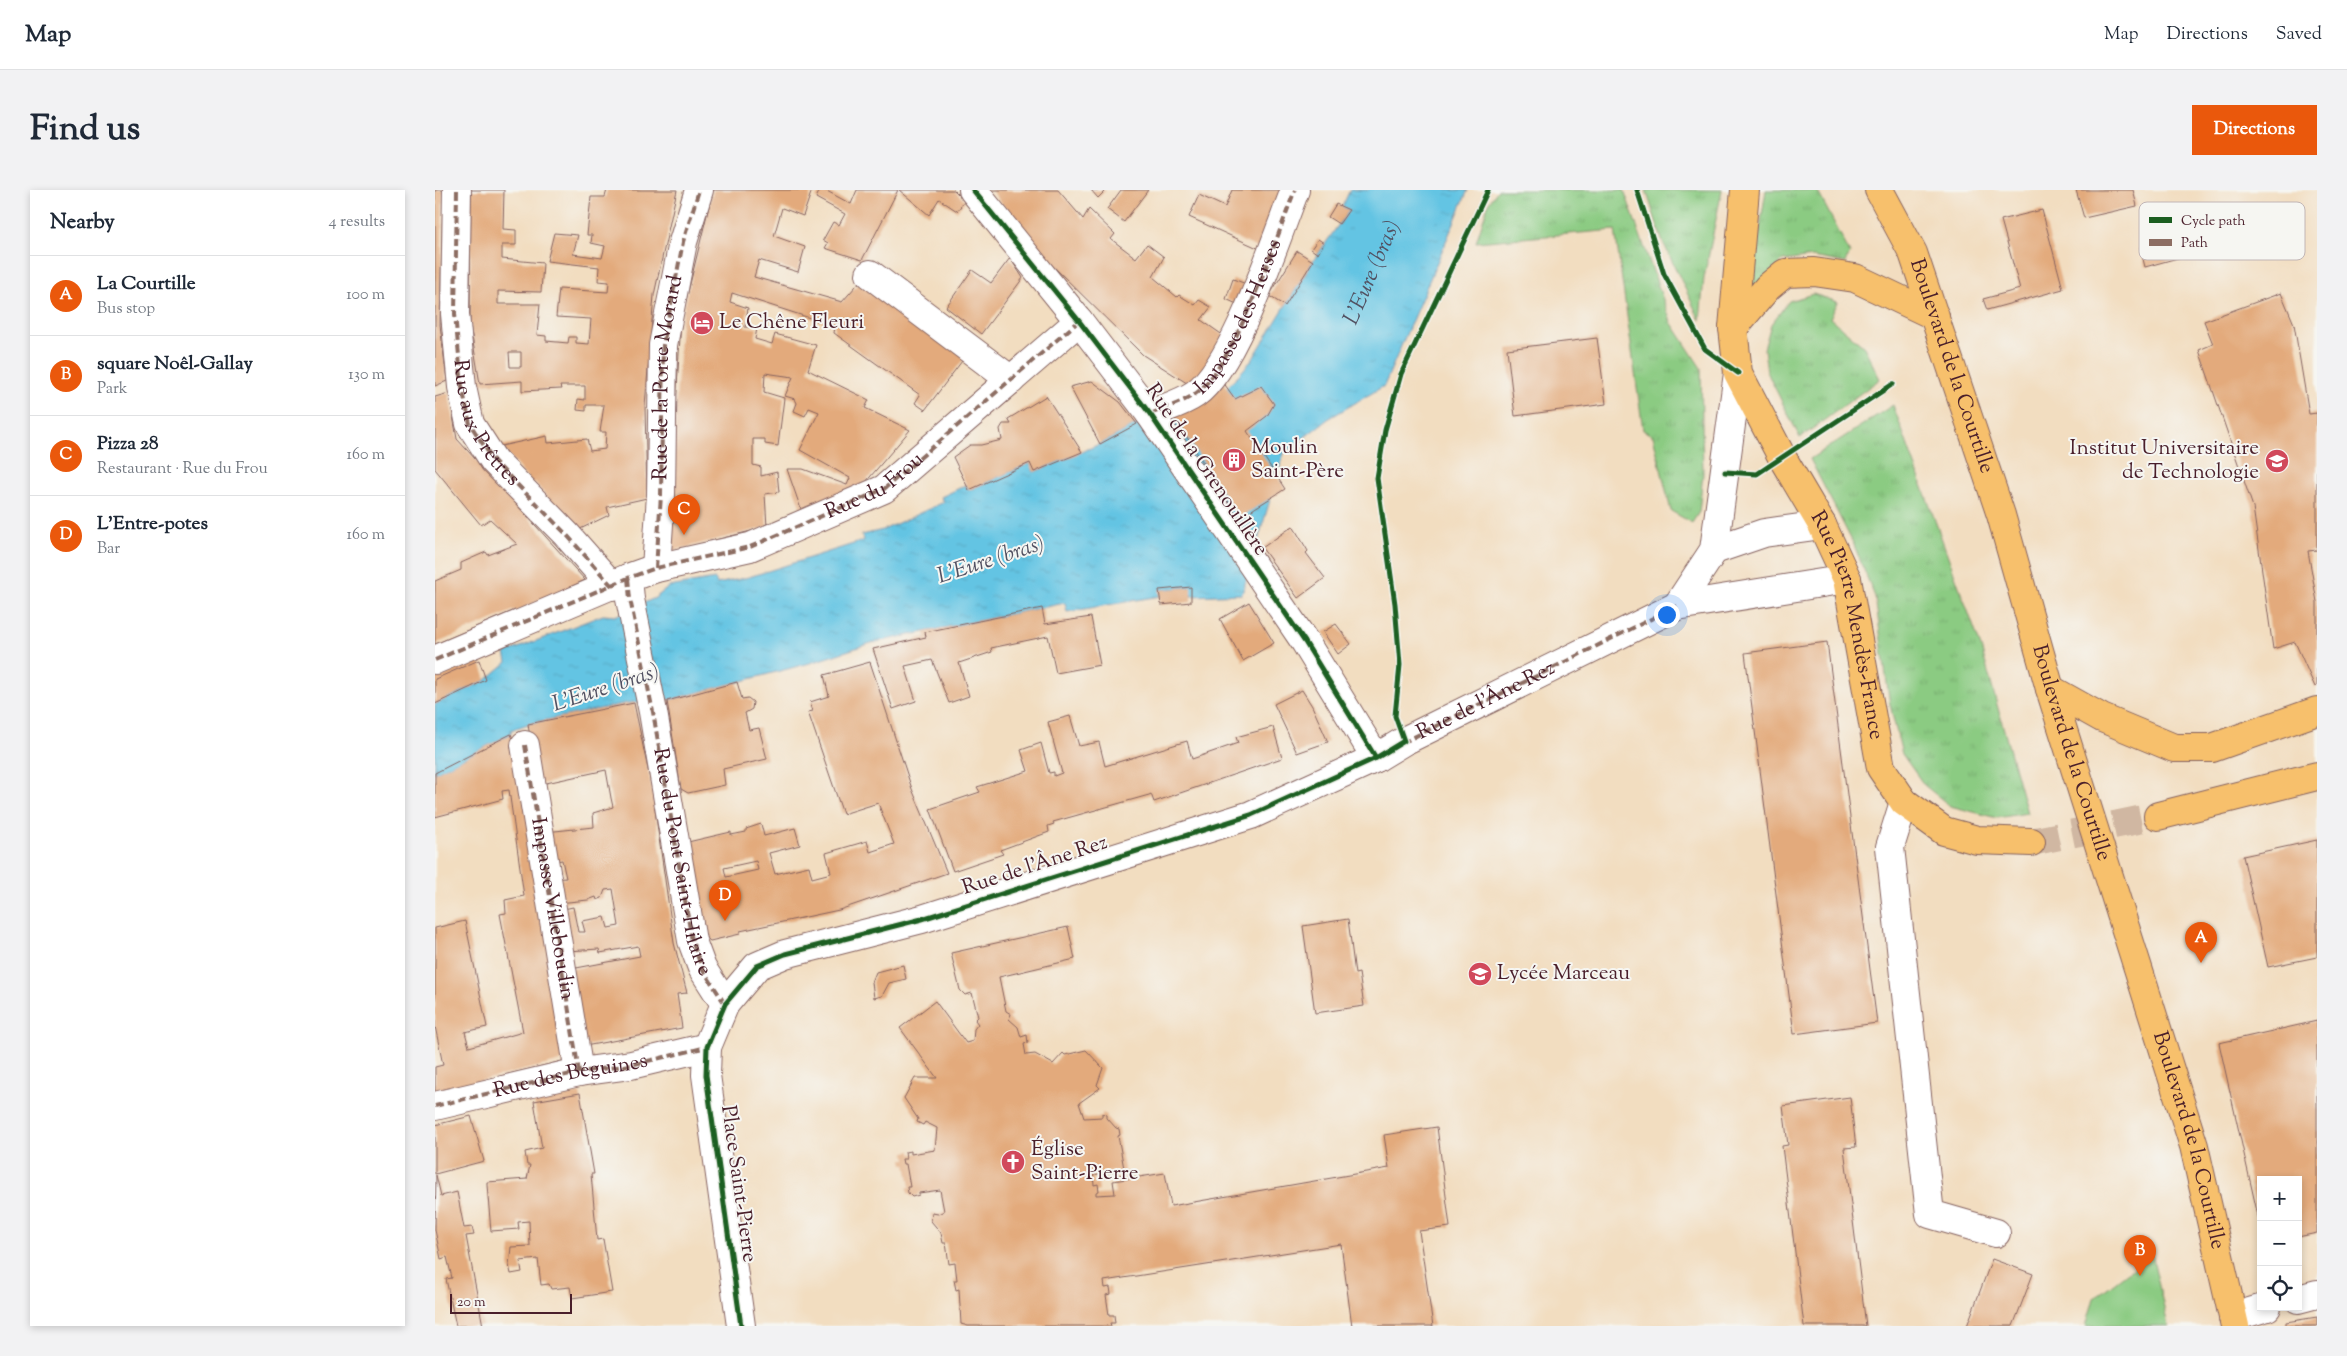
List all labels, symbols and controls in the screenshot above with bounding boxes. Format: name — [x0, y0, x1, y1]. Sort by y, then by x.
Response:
text: Map — [25, 18, 71, 52]
text: Map — [2104, 22, 2139, 48]
text: Directions — [2167, 22, 2248, 48]
text: Saved — [2276, 22, 2322, 48]
text: Find us — [30, 105, 140, 156]
button: Directions — [2192, 105, 2317, 155]
legend — [2139, 202, 2305, 260]
text: Nearby — [50, 208, 115, 238]
text: 4 results — [329, 211, 385, 234]
text: Cycle path — [2181, 212, 2245, 232]
water label: L'Eure (bras) — [1336, 216, 1410, 330]
text: Path — [2181, 234, 2208, 254]
street label: Impasse des Herses — [1188, 235, 1290, 403]
street label: Boulevard de la Courtille — [1901, 255, 2001, 478]
text: La Courtille — [97, 271, 196, 298]
street label: Rue de la Porte Morard — [646, 272, 691, 480]
text: A — [60, 284, 73, 307]
text: 100 m — [346, 284, 385, 307]
text: Bus stop — [97, 298, 155, 321]
place label: Le Chêne Fleuri — [719, 308, 864, 338]
hotel icon: Le Chêne Fleuri — [689, 310, 715, 336]
text: square Noêl-Gallay — [97, 351, 253, 378]
street label: Rue aux Prêtres — [444, 358, 526, 494]
text: B — [61, 364, 71, 387]
text: 130 m — [348, 364, 385, 387]
text: Park — [97, 378, 128, 401]
street label: Rue de la Grenouillère — [1137, 378, 1275, 562]
text: Pizza 28 — [97, 431, 158, 458]
place label: Moulin Saint-Père — [1251, 433, 1344, 487]
place label: Institut Universitaire de Technologie — [2070, 434, 2259, 488]
text: C — [60, 444, 72, 467]
text: 160 m — [347, 444, 385, 467]
street label: Rue du Frou — [820, 446, 931, 528]
building icon: Moulin Saint-Père — [1221, 447, 1247, 473]
school or university icon: Institut Universitaire de Technologie — [2264, 448, 2290, 474]
text: Restaurant · Rue du Frou — [97, 458, 268, 481]
pin: C — [668, 494, 700, 535]
street label: Rue Pierre Mendès-France — [1802, 506, 1891, 742]
text: L'Entre-potes — [97, 511, 208, 538]
text: D — [60, 524, 72, 547]
text: 160 m — [347, 524, 385, 547]
water label: L'Eure (bras) — [933, 529, 1049, 593]
text: Bar — [97, 538, 120, 561]
your location — [1654, 602, 1680, 628]
street label: Boulevard de la Courtille — [2023, 641, 2118, 865]
street label: Rue de l'Âne Rez — [1412, 654, 1561, 748]
water label: L'Eure (bras) — [548, 657, 664, 721]
street label: Rue du Pont Saint-Hilaire — [644, 746, 719, 982]
street label: Impasse Villeboudin — [522, 815, 582, 1002]
street label: Rue de l'Âne Rez — [958, 828, 1112, 904]
pin: D — [709, 880, 741, 921]
pin: A — [2185, 922, 2217, 963]
place label: Lycée Marceau — [1497, 959, 1630, 989]
school or university icon: Lycée Marceau — [1467, 961, 1493, 987]
street label: Boulevard de la Courtille — [2144, 1028, 2232, 1252]
street label: Rue des Béguines — [491, 1047, 651, 1107]
street label: Place Saint-Pierre — [712, 1104, 764, 1264]
place label: Église Saint-Pierre — [1031, 1135, 1138, 1189]
church icon: Église Saint-Pierre — [1000, 1149, 1026, 1175]
map controls — [2257, 1176, 2302, 1311]
button: + — [2257, 1176, 2302, 1221]
button: − — [2257, 1221, 2302, 1266]
pin: B — [2124, 1235, 2156, 1276]
button: locate — [2257, 1266, 2302, 1311]
scale bar — [450, 1291, 573, 1314]
text: 20 m — [457, 1293, 486, 1313]

